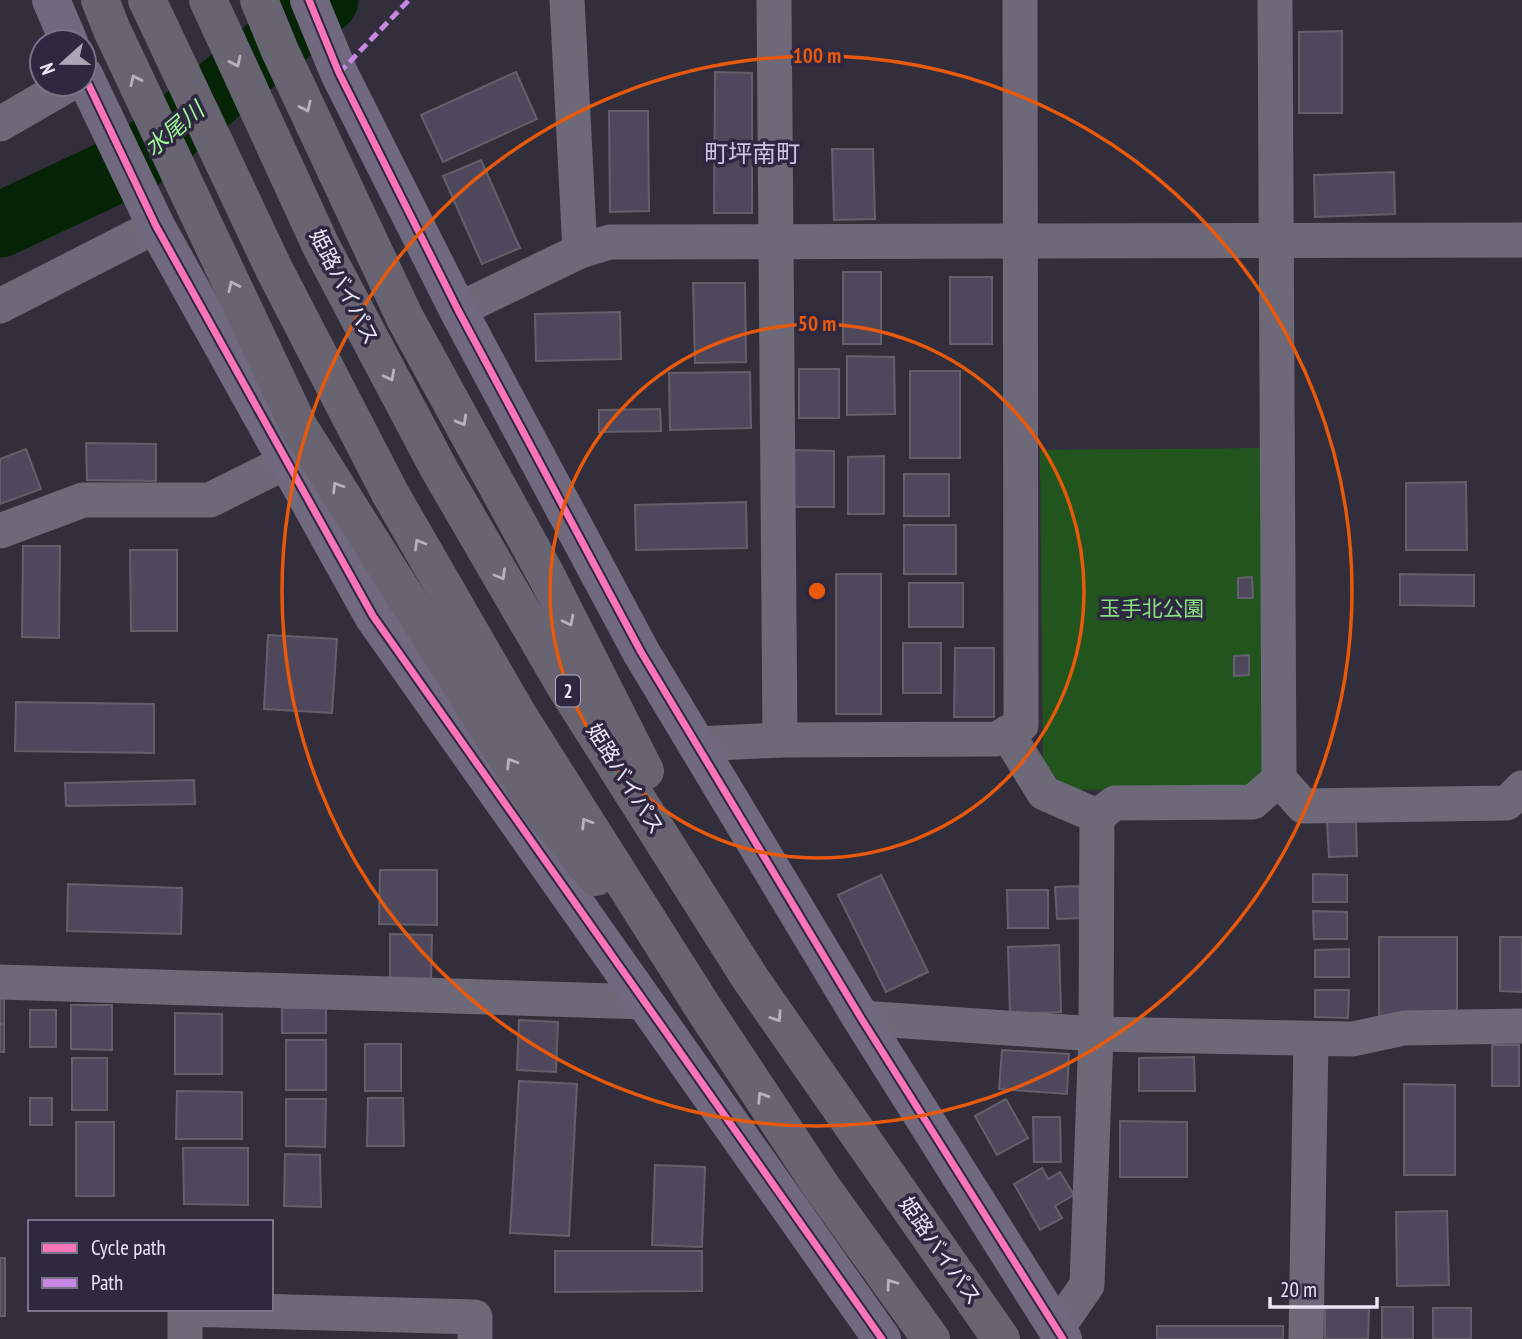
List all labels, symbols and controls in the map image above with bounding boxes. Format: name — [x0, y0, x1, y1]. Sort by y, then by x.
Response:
north arrow — [28, 28, 98, 98]
text: 100 m — [793, 42, 841, 69]
one-way arrow — [228, 55, 242, 67]
text: N — [34, 60, 60, 78]
one-way arrow — [130, 75, 144, 87]
water label: 水尾川 — [138, 93, 212, 162]
one-way arrow — [298, 100, 312, 112]
district label: 町坪南町 — [704, 138, 800, 169]
street label: 姫路バイパス — [304, 225, 385, 349]
one-way arrow — [227, 281, 241, 293]
text: 50 m — [798, 310, 836, 337]
one-way arrow — [382, 369, 395, 381]
one-way arrow — [453, 414, 467, 426]
one-way arrow — [333, 482, 346, 495]
one-way arrow — [414, 538, 427, 551]
one-way arrow — [493, 568, 506, 580]
centre of rings — [805, 579, 829, 603]
park label: 玉手北公園 — [1100, 595, 1205, 622]
one-way arrow — [561, 614, 575, 626]
road number: 2 — [556, 676, 580, 706]
street label: 姫路バイパス — [581, 718, 670, 839]
one-way arrow — [506, 758, 519, 771]
one-way arrow — [582, 817, 595, 830]
one-way arrow — [769, 1009, 781, 1022]
one-way arrow — [757, 1092, 770, 1105]
street label: 姫路バイパス — [893, 1192, 987, 1310]
legend — [28, 1220, 273, 1311]
text: Cycle path — [91, 1234, 166, 1261]
scale bar — [1270, 1266, 1377, 1310]
text: Path — [91, 1269, 123, 1296]
text: 20 m — [1280, 1276, 1317, 1303]
one-way arrow — [887, 1279, 900, 1292]

